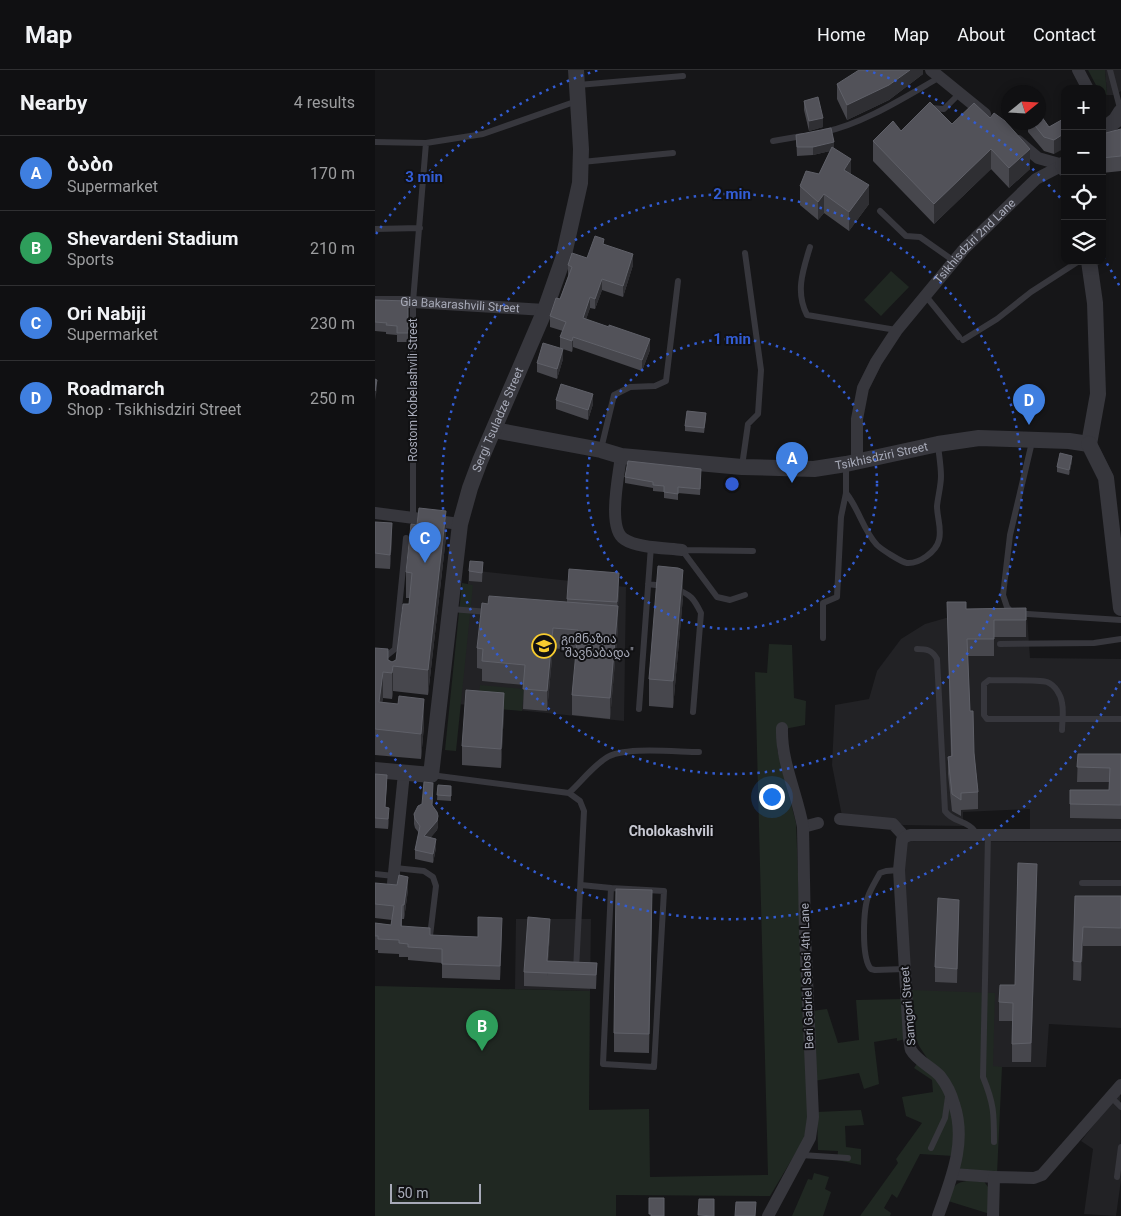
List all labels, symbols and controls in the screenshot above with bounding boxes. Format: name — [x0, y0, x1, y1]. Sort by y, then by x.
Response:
text: Map — [25, 21, 72, 49]
text: Home — [817, 24, 866, 45]
text: Map — [894, 24, 929, 45]
text: About — [957, 24, 1005, 45]
text: Contact — [1033, 24, 1096, 45]
north arrow — [1001, 85, 1046, 130]
map controls — [1061, 85, 1106, 265]
button: + — [1061, 85, 1106, 130]
text: Nearby — [20, 91, 87, 115]
text: 4 results — [294, 93, 355, 112]
button: − — [1061, 130, 1106, 175]
text: ბაბი — [67, 153, 113, 176]
text: A — [31, 164, 41, 183]
text: 170 m — [310, 164, 355, 183]
text: 3 min — [405, 168, 443, 186]
button: locate — [1061, 175, 1106, 220]
text: Supermarket — [67, 177, 158, 196]
text: 2 min — [713, 185, 751, 203]
street label: Tsikhisdziri 2nd Lane — [931, 196, 1018, 287]
button: layers — [1061, 220, 1106, 265]
text: Shevardeni Stadium — [67, 227, 238, 250]
text: B — [31, 239, 41, 258]
text: 210 m — [310, 239, 355, 258]
text: Sports — [67, 250, 114, 269]
street label: Gia Bakarashvili Street — [400, 295, 520, 315]
text: Ori Nabiji — [67, 302, 146, 325]
text: C — [31, 314, 41, 333]
text: 230 m — [310, 314, 355, 333]
street label: Rostom Kobelashvili Street — [406, 318, 420, 462]
text: Supermarket — [67, 325, 158, 344]
text: 1 min — [713, 330, 751, 348]
street label: Sergi Tsuladze Street — [470, 365, 526, 474]
text: Roadmarch — [67, 377, 165, 400]
pin: D — [1013, 384, 1045, 425]
text: D — [31, 389, 41, 408]
text: 250 m — [310, 389, 355, 408]
text: Shop · Tsikhisdziri Street — [67, 400, 241, 419]
street label: Tsikhisdziri Street — [834, 439, 929, 473]
pin: A — [776, 442, 808, 483]
centre of rings — [723, 475, 741, 493]
pin: C — [409, 522, 441, 563]
place label: გიმნაზია "შავნაბადა" — [561, 632, 634, 661]
school or university icon: გიმნაზია "შავნაბადა" — [531, 633, 557, 659]
your location — [759, 784, 785, 810]
district label: Cholokashvili — [629, 823, 713, 839]
street label: Beri Gabriel Salosi 4th Lane — [797, 903, 817, 1049]
street label: Samgori Street — [898, 966, 918, 1046]
pin: B — [466, 1010, 498, 1051]
scale bar — [390, 1181, 481, 1204]
text: 50 m — [397, 1185, 429, 1201]

